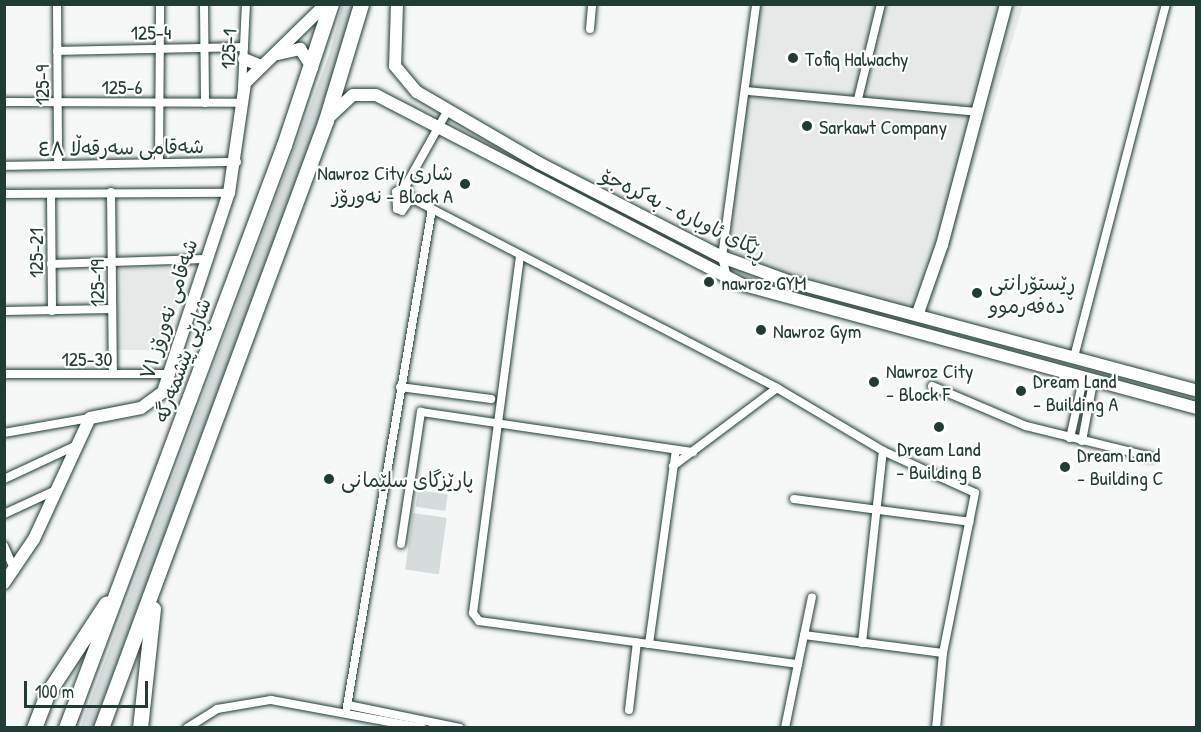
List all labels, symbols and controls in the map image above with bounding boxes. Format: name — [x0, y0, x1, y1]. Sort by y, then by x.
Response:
street label: 125-4 — [130, 20, 172, 44]
street label: 125-1 — [215, 28, 241, 70]
place label: Tofiq Halwachy — [805, 46, 909, 70]
marker: Tofiq Halwachy — [786, 51, 800, 65]
street label: 125-9 — [29, 65, 53, 105]
street label: 125-6 — [101, 74, 143, 98]
place label: Sarkawt Company — [819, 114, 947, 138]
marker: Sarkawt Company — [800, 119, 814, 133]
street label: شەقامی سەرقەڵا ٤٨ — [38, 134, 204, 160]
place label: Nawroz City شاری نەورۆز - Block A — [317, 160, 453, 207]
street label: ڕێگای ئاوبارە - بەکرەجۆ — [598, 163, 770, 263]
marker: Nawroz City شاری نەورۆز - Block A — [458, 177, 472, 191]
street label: 125-21 — [23, 228, 47, 278]
street label: شەقامی نەورۆز ٧١ — [134, 236, 202, 382]
street label: 125-19 — [84, 259, 108, 307]
place label: nawroz GYM — [721, 270, 806, 294]
place label: ڕێستۆرانتی دەفەرموو — [989, 270, 1075, 317]
marker: nawroz GYM — [702, 275, 716, 289]
marker: ڕێستۆرانتی دەفەرموو — [970, 286, 984, 300]
street label: شاڕێی پێشمەرگە — [148, 295, 216, 425]
place label: Nawroz Gym — [773, 318, 861, 342]
marker: Nawroz Gym — [754, 323, 768, 337]
street label: 125-30 — [61, 346, 113, 370]
place label: Nawroz City - Block F — [886, 358, 973, 405]
place label: Dream Land - Building A — [1033, 368, 1118, 415]
marker: Nawroz City - Block F — [867, 375, 881, 389]
marker: Dream Land - Building A — [1014, 384, 1028, 398]
marker: Dream Land - Building B — [932, 420, 946, 434]
place label: Dream Land - Building B — [896, 436, 982, 483]
place label: Dream Land - Building C — [1077, 443, 1163, 490]
marker: Dream Land - Building C — [1058, 460, 1072, 474]
place label: پارێزگای سلێمانی — [341, 467, 474, 491]
marker: پارێزگای سلێمانی — [322, 472, 336, 486]
scale bar — [27, 669, 152, 707]
text: 100 m — [35, 679, 74, 704]

